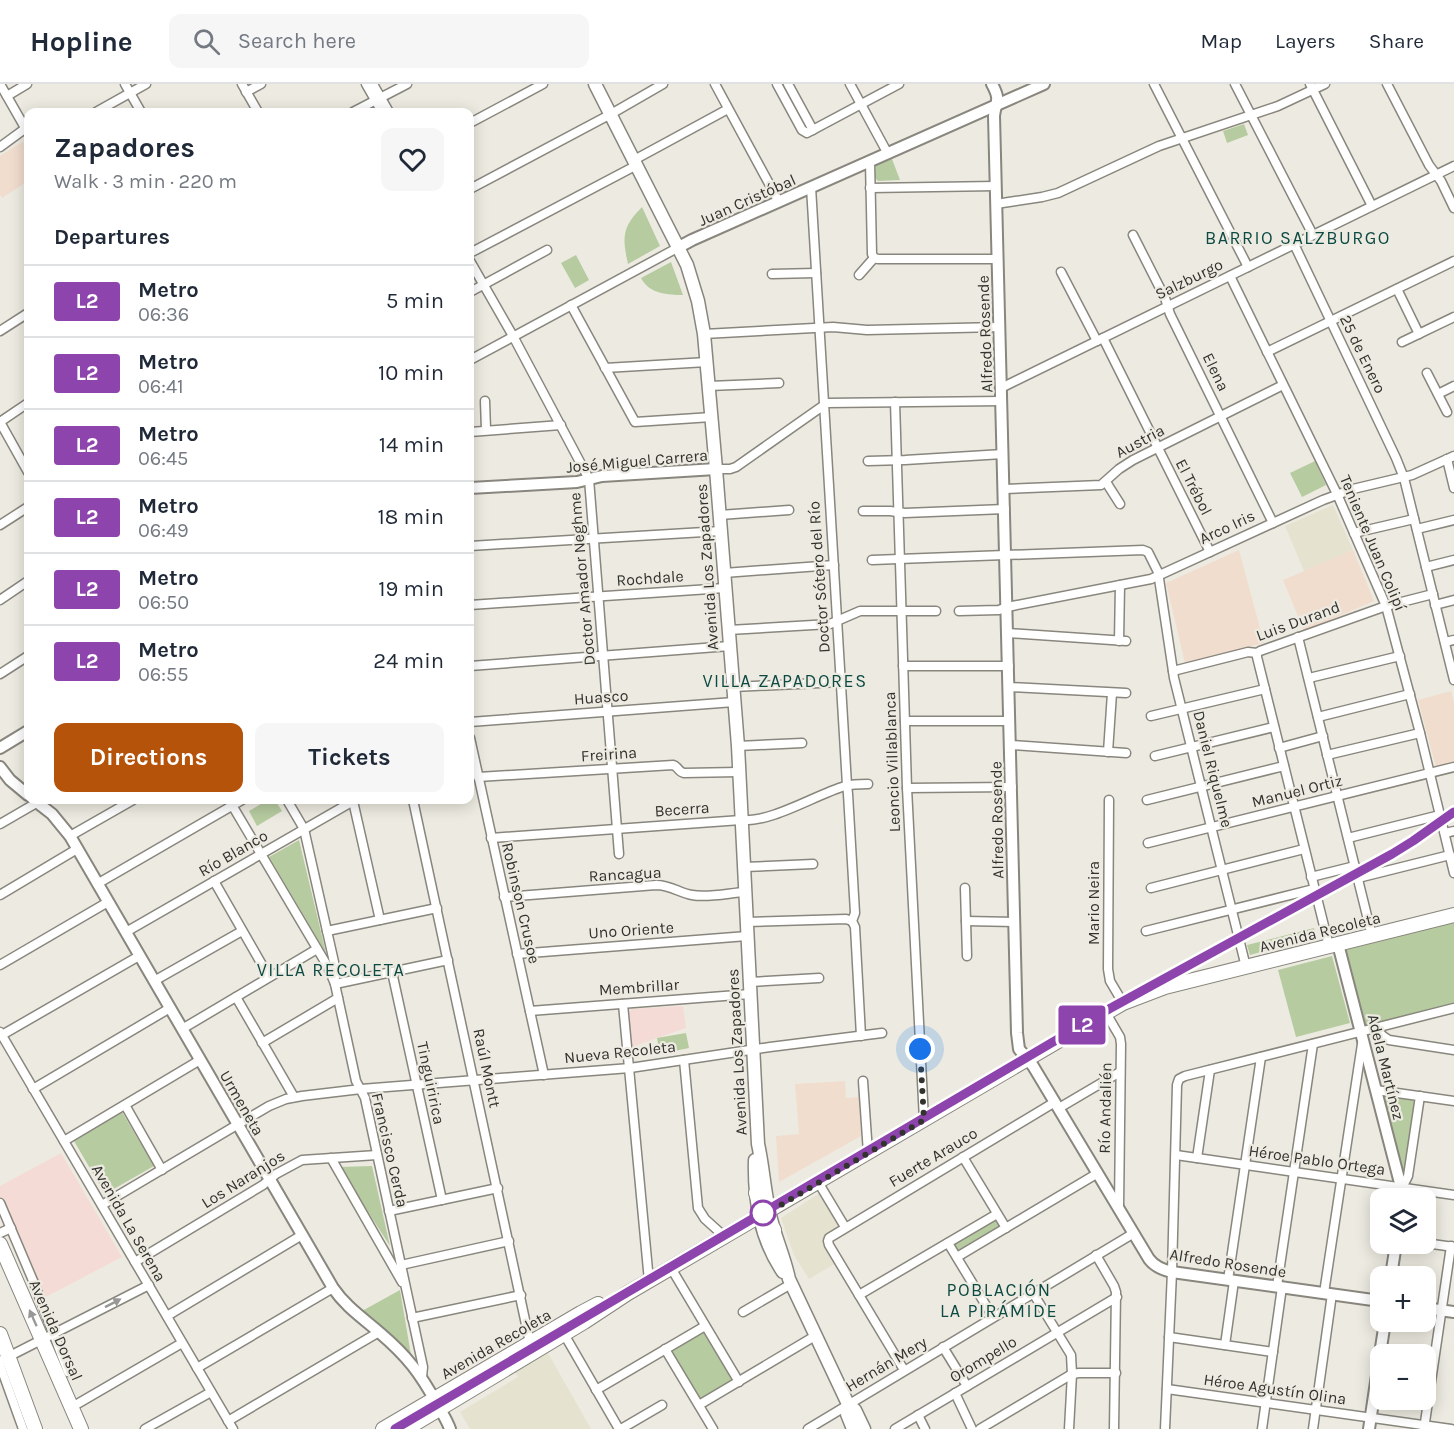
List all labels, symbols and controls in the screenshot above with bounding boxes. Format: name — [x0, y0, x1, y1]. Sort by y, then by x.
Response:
search box — [169, 14, 589, 68]
text: Hopline — [30, 25, 133, 58]
icon: search — [190, 25, 223, 58]
text: Search here — [238, 28, 356, 54]
text: Map — [1200, 29, 1242, 53]
text: Layers — [1275, 29, 1336, 53]
text: Share — [1369, 29, 1424, 53]
button: heart — [381, 128, 444, 191]
text: Zapadores — [54, 131, 195, 164]
text: Walk · 3 min · 220 m — [54, 170, 237, 193]
street label: Juan Cristóbal — [695, 170, 799, 230]
text: Departures — [54, 224, 170, 250]
district label: BARRIO SALZBURGO — [1205, 227, 1391, 249]
street label: Salzburgo — [1152, 254, 1226, 304]
street label: Alfredo Rosende — [973, 275, 997, 393]
text: Metro — [138, 277, 199, 303]
text: 5 min — [386, 288, 444, 314]
text: L2 — [75, 289, 99, 313]
text: 06:36 — [138, 303, 189, 326]
street label: 25 de Enero — [1336, 312, 1390, 396]
text: Metro — [138, 349, 199, 375]
street label: Elena — [1199, 350, 1233, 394]
text: 10 min — [378, 360, 444, 386]
text: L2 — [75, 361, 99, 385]
text: 06:41 — [138, 375, 184, 398]
street label: Austria — [1112, 420, 1168, 462]
text: Metro — [138, 421, 199, 447]
text: 14 min — [379, 432, 444, 458]
text: L2 — [75, 433, 99, 457]
street label: José Miguel Carrera — [565, 445, 709, 477]
text: 06:45 — [138, 447, 188, 470]
street label: El Trébol — [1172, 456, 1216, 518]
street label: Teniente Juan Colipí — [1336, 472, 1410, 614]
street label: Avenida Los Zapadores — [692, 483, 722, 651]
street label: Doctor Amador Neghme — [565, 492, 599, 666]
text: Metro — [138, 493, 199, 519]
street label: Doctor Sótero del Río — [804, 500, 834, 654]
text: 18 min — [378, 504, 444, 530]
text: L2 — [75, 505, 99, 529]
street label: Arco Iris — [1196, 506, 1258, 548]
text: 06:49 — [138, 519, 189, 542]
text: Metro — [138, 565, 199, 591]
street label: Rochdale — [616, 566, 684, 590]
text: 19 min — [378, 576, 444, 602]
text: L2 — [75, 577, 99, 601]
text: 06:50 — [138, 591, 189, 614]
street label: Luis Durand — [1253, 597, 1343, 645]
text: Metro — [138, 637, 199, 663]
text: 24 min — [373, 648, 444, 674]
text: L2 — [75, 649, 99, 673]
text: 06:55 — [138, 663, 189, 686]
district label: VILLA ZAPADORES — [702, 670, 868, 692]
street label: Huasco — [573, 686, 629, 708]
street label: Leoncio Villablanca — [880, 691, 904, 833]
street label: Daniel Riquelme — [1189, 709, 1237, 829]
button: Directions — [54, 723, 243, 792]
button: Tickets — [255, 723, 444, 792]
street label: Freirina — [580, 743, 638, 765]
street label: Alfredo Rosende — [986, 761, 1008, 879]
street label: Manuel Ortiz — [1250, 771, 1344, 811]
street label: Becerra — [654, 798, 710, 820]
street label: Río Blanco — [195, 826, 271, 880]
street label: Robinson Crusoe — [498, 841, 544, 965]
street label: Mario Neira — [1084, 861, 1103, 945]
street label: Rancagua — [588, 863, 662, 885]
street label: Avenida Recoleta — [1257, 908, 1383, 956]
street label: Uno Oriente — [588, 918, 674, 942]
district label: VILLA RECOLETA — [257, 959, 405, 981]
street label: Avenida Los Zapadores — [723, 968, 751, 1136]
street label: Membrillar — [598, 975, 680, 999]
line badge: L2 — [1055, 1006, 1109, 1044]
street label: Adela Martínez — [1364, 1012, 1408, 1122]
text: L2 — [1070, 1013, 1094, 1037]
street label: Raúl Montt — [469, 1027, 505, 1109]
your location — [905, 1034, 935, 1064]
street label: Nueva Recoleta — [563, 1037, 677, 1067]
street label: Tinguiririca — [413, 1040, 449, 1126]
street label: Río Andalién — [1095, 1062, 1115, 1154]
street label: Urmeneta — [216, 1067, 268, 1139]
street label: Francisco Cerda — [368, 1091, 412, 1209]
street label: Fuerte Arauco — [885, 1123, 981, 1191]
street label: Héroe Pablo Ortega — [1247, 1141, 1387, 1179]
street label: Los Naranjos — [198, 1146, 288, 1212]
street label: Avenida La Serena — [88, 1161, 170, 1285]
map controls — [1370, 1188, 1436, 1410]
button: layers — [1370, 1188, 1436, 1254]
unlabelled marker — [750, 1200, 776, 1226]
street label: Alfredo Rosende — [1168, 1244, 1288, 1282]
button: + — [1370, 1266, 1436, 1332]
street label: Avenida Dorsal — [25, 1277, 87, 1383]
district label: POBLACIÓN LA PIRÁMIDE — [940, 1278, 1058, 1322]
one-way arrow — [104, 1299, 122, 1309]
street label: Avenida Recoleta — [437, 1305, 555, 1383]
one-way arrow — [28, 1309, 37, 1326]
street label: Hernán Mery — [842, 1332, 931, 1396]
street label: Orompello — [946, 1332, 1020, 1386]
button: − — [1370, 1344, 1436, 1410]
street label: Héroe Agustín Olina — [1202, 1370, 1348, 1408]

